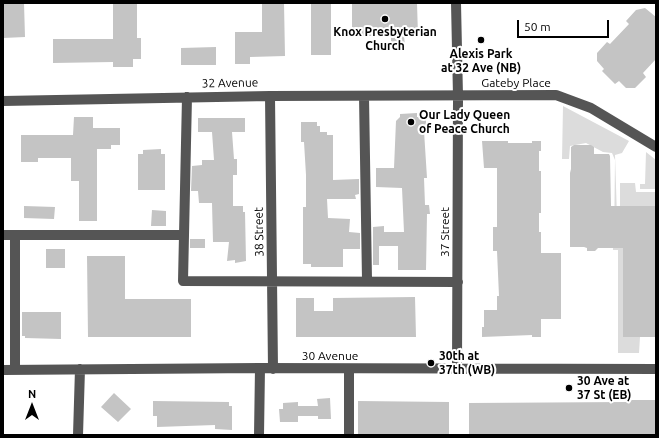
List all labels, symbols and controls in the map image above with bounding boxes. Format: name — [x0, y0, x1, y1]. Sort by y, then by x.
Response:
scale bar — [519, 12, 611, 38]
marker: Knox Presbyterian Church — [380, 14, 390, 24]
text: 50 m — [524, 20, 551, 33]
place label: Knox Presbyterian Church — [333, 25, 437, 53]
marker: Alexis Park at 32 Ave (NB) — [476, 35, 486, 45]
place label: Alexis Park at 32 Ave (NB) — [441, 47, 521, 75]
street label: 32 Avenue — [202, 75, 258, 91]
street label: Gateby Place — [481, 76, 551, 90]
place label: Our Lady Queen of Peace Church — [419, 108, 510, 136]
marker: Our Lady Queen of Peace Church — [406, 117, 416, 127]
street label: 38 Street — [251, 207, 267, 257]
street label: 37 Street — [438, 207, 452, 257]
street label: 30 Avenue — [302, 349, 358, 363]
place label: 30th at 37th (WB) — [439, 349, 495, 377]
marker: 30th at 37th (WB) — [426, 358, 436, 368]
place label: 30 Ave at 37 St (EB) — [577, 374, 631, 402]
marker: 30 Ave at 37 St (EB) — [564, 383, 574, 393]
north arrow — [12, 386, 52, 426]
text: N — [28, 388, 36, 400]

